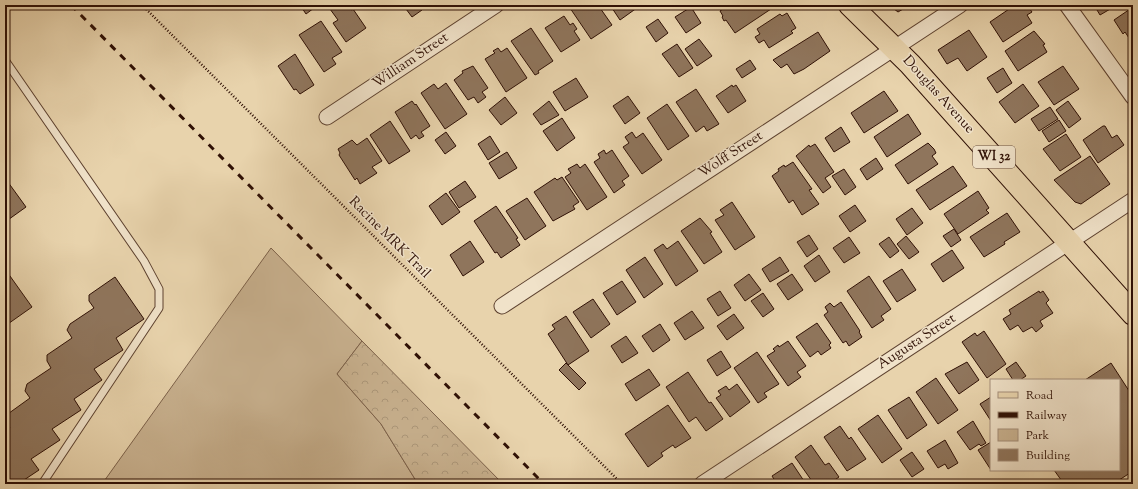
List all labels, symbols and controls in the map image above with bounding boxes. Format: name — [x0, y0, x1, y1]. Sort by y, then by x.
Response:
street label: William Street — [369, 28, 453, 94]
street label: Douglas Avenue — [897, 51, 979, 139]
street label: Wolff Street — [695, 127, 767, 183]
road number: WI 32 — [973, 146, 1015, 168]
street label: Racine MRK Trail — [344, 193, 434, 283]
street label: Augusta Street — [874, 309, 960, 375]
legend — [990, 379, 1120, 471]
text: Road — [1026, 387, 1053, 405]
text: Railway — [1026, 407, 1067, 425]
text: Park — [1026, 427, 1049, 445]
text: Building — [1026, 447, 1070, 465]

